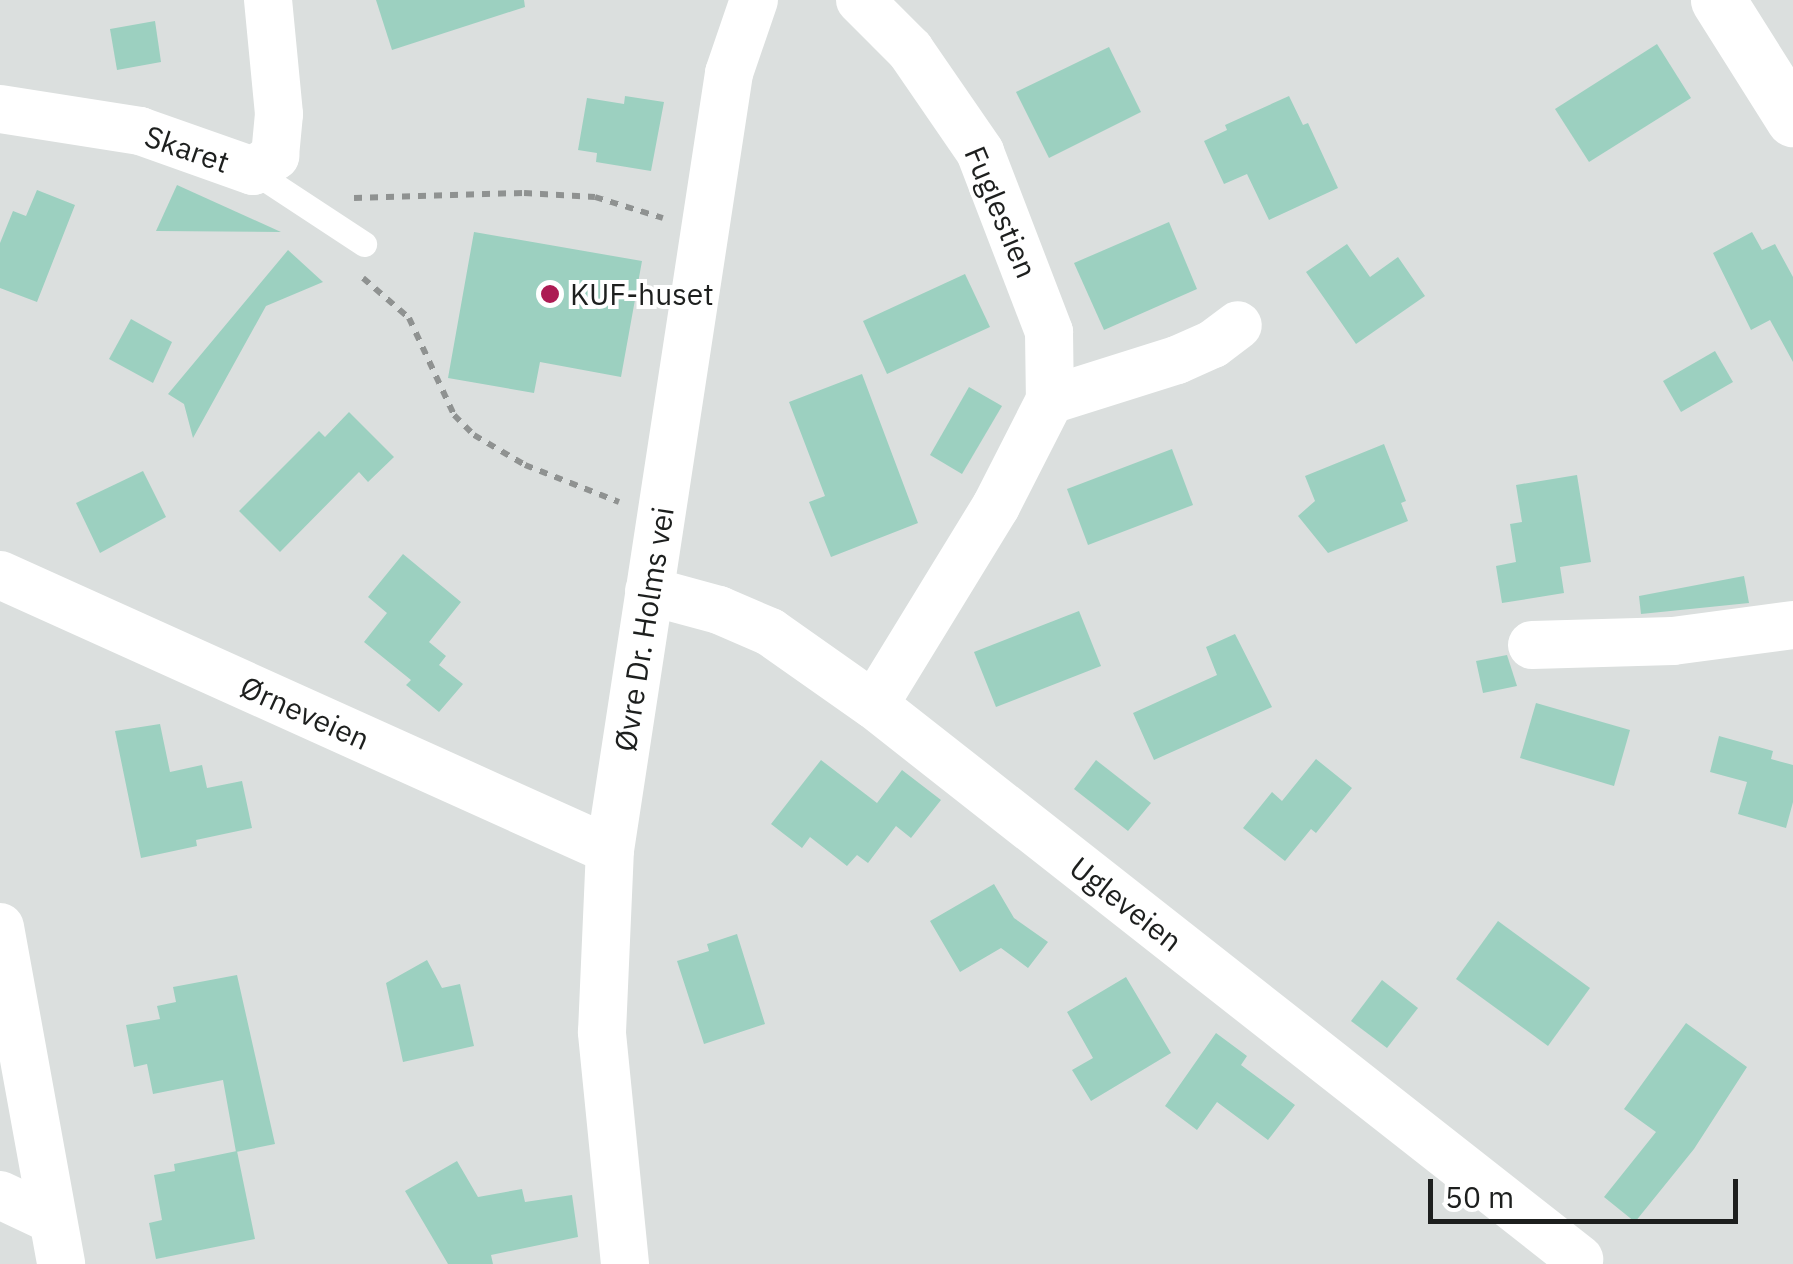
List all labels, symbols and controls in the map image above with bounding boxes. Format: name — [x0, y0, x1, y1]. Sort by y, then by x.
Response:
street label: Skaret — [140, 118, 234, 180]
street label: Fuglestien — [957, 141, 1045, 283]
place label: KUF-huset — [570, 276, 714, 312]
marker: KUF-huset — [539, 283, 561, 305]
street label: Øvre Dr. Holms vei — [607, 504, 681, 754]
street label: Ørneveien — [235, 669, 375, 757]
street label: Ugleveien — [1063, 849, 1189, 959]
scale bar — [1433, 1159, 1743, 1221]
text: 50 m — [1445, 1177, 1514, 1216]

